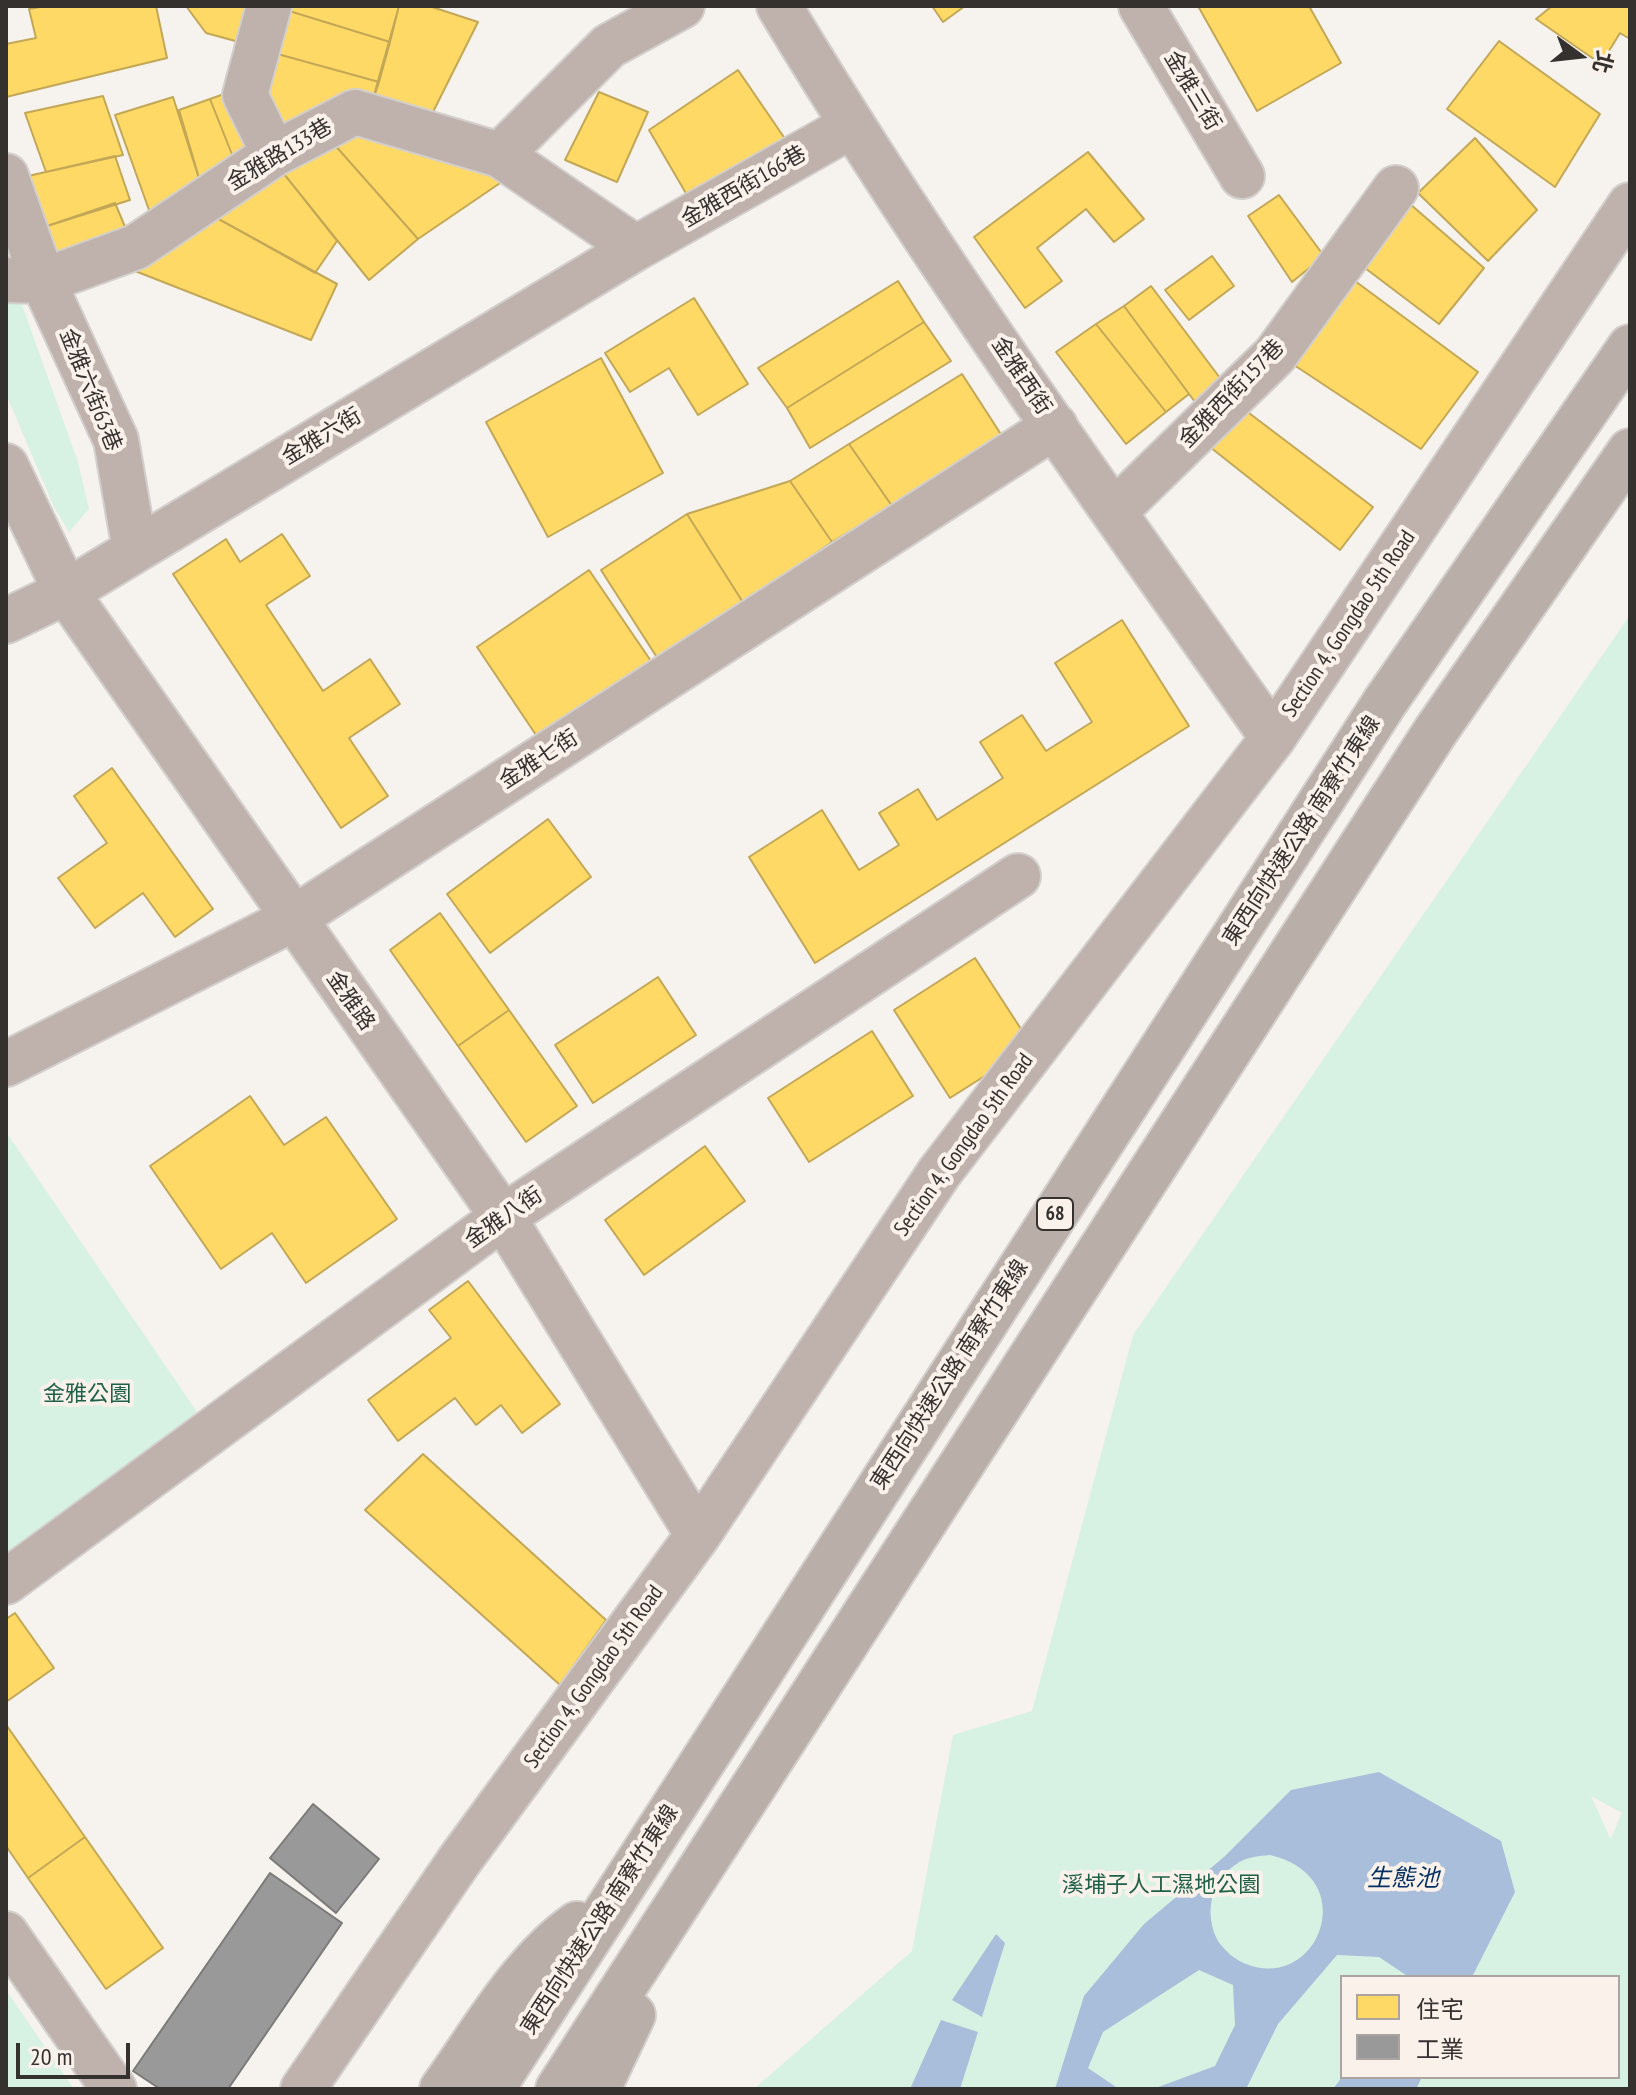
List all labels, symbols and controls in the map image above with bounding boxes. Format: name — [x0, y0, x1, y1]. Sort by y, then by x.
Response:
north arrow — [1540, 16, 1620, 96]
street label: 金雅三街 — [1158, 46, 1226, 136]
text: 北 — [1587, 48, 1620, 76]
street label: 金雅路133巷 — [223, 113, 337, 197]
street label: 金雅西街166巷 — [677, 141, 811, 233]
street label: 金雅六街63巷 — [53, 325, 127, 455]
street label: 金雅西街 — [985, 332, 1057, 420]
street label: 金雅西街157巷 — [1174, 335, 1290, 453]
street label: 金雅六街 — [277, 403, 367, 471]
street label: Section 4, Gongdao 5th Road — [1277, 526, 1421, 722]
street label: 東西向快速公路 南寮竹東線 — [1218, 711, 1386, 951]
street label: 金雅七街 — [495, 725, 583, 795]
street label: 金雅路 — [320, 966, 380, 1036]
street label: Section 4, Gongdao 5th Road — [889, 1049, 1039, 1241]
street label: 金雅八街 — [460, 1182, 548, 1254]
road number: 68 — [1037, 1198, 1073, 1230]
street label: 東西向快速公路 南寮竹東線 — [866, 1255, 1034, 1495]
park label: 金雅公園 — [43, 1382, 131, 1408]
street label: Section 4, Gongdao 5th Road — [519, 1581, 669, 1773]
street label: 東西向快速公路 南寮竹東線 — [516, 1800, 684, 2040]
water label: 生態池 — [1367, 1865, 1439, 1893]
park label: 溪埔子人工濕地公園 — [1062, 1873, 1260, 1899]
legend — [1340, 1975, 1620, 2079]
text: 住宅 — [1416, 1994, 1464, 2025]
scale bar — [20, 2027, 134, 2077]
text: 工業 — [1416, 2034, 1464, 2065]
text: 20 m — [30, 2041, 72, 2072]

